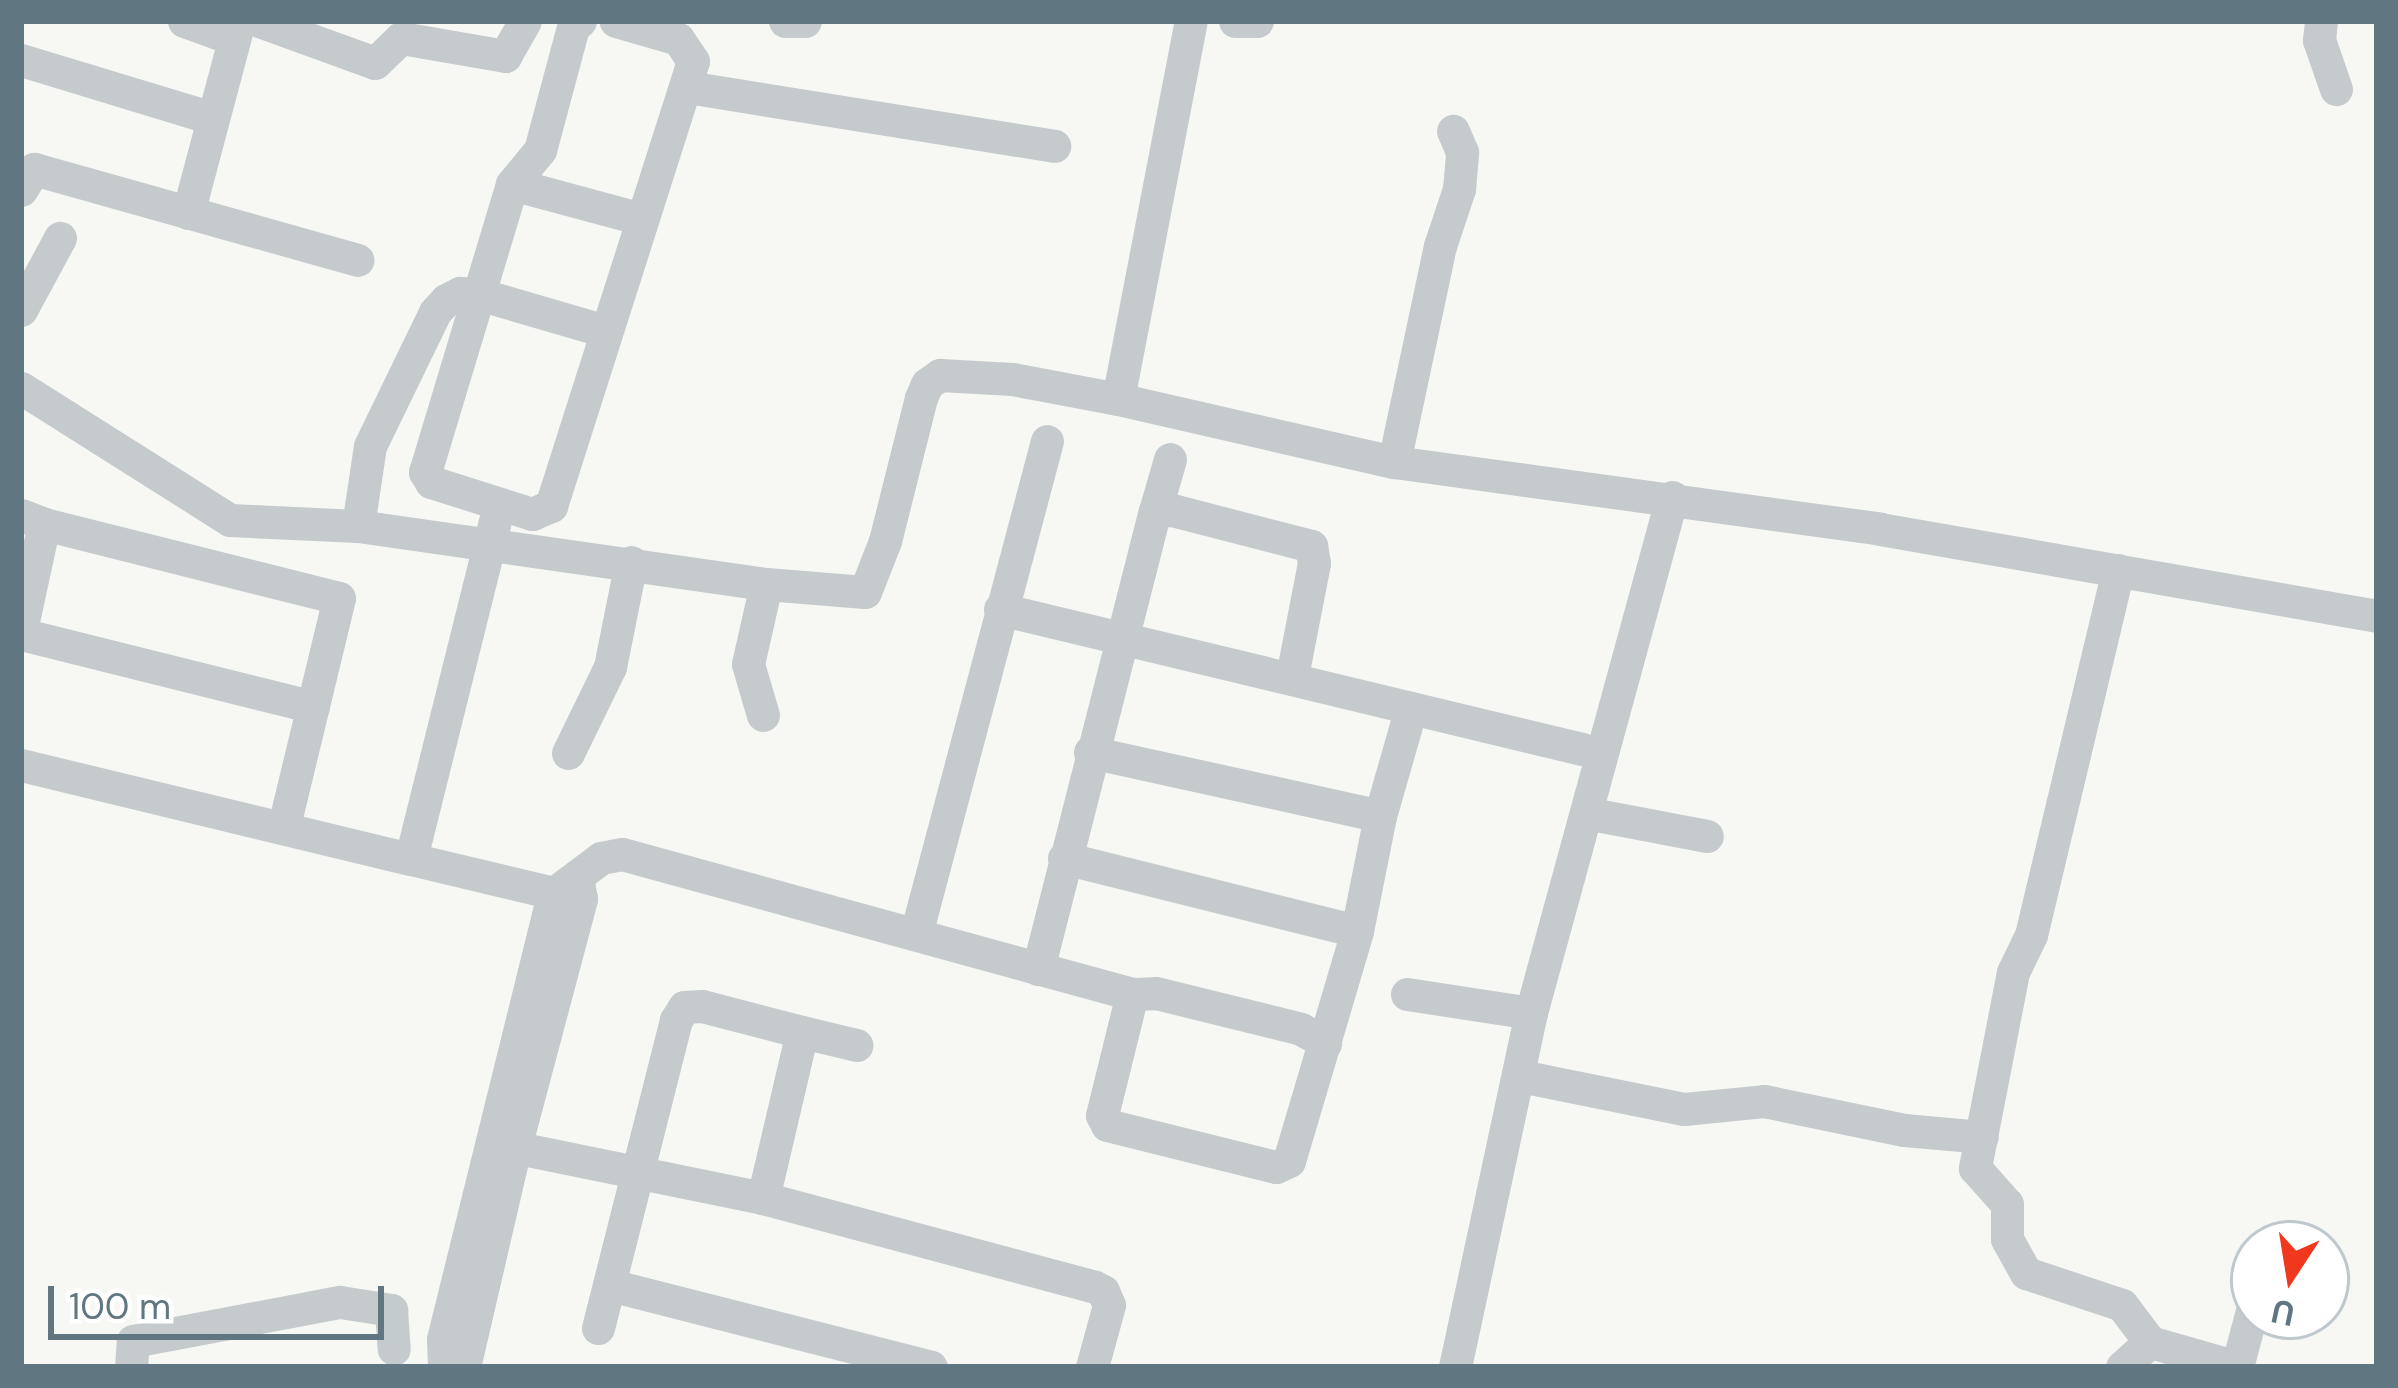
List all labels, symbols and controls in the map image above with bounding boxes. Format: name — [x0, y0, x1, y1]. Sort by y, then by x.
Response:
north arrow — [2230, 1220, 2350, 1340]
scale bar — [54, 1262, 390, 1336]
text: 100 m — [69, 1283, 171, 1330]
text: U — [2268, 1289, 2299, 1336]

